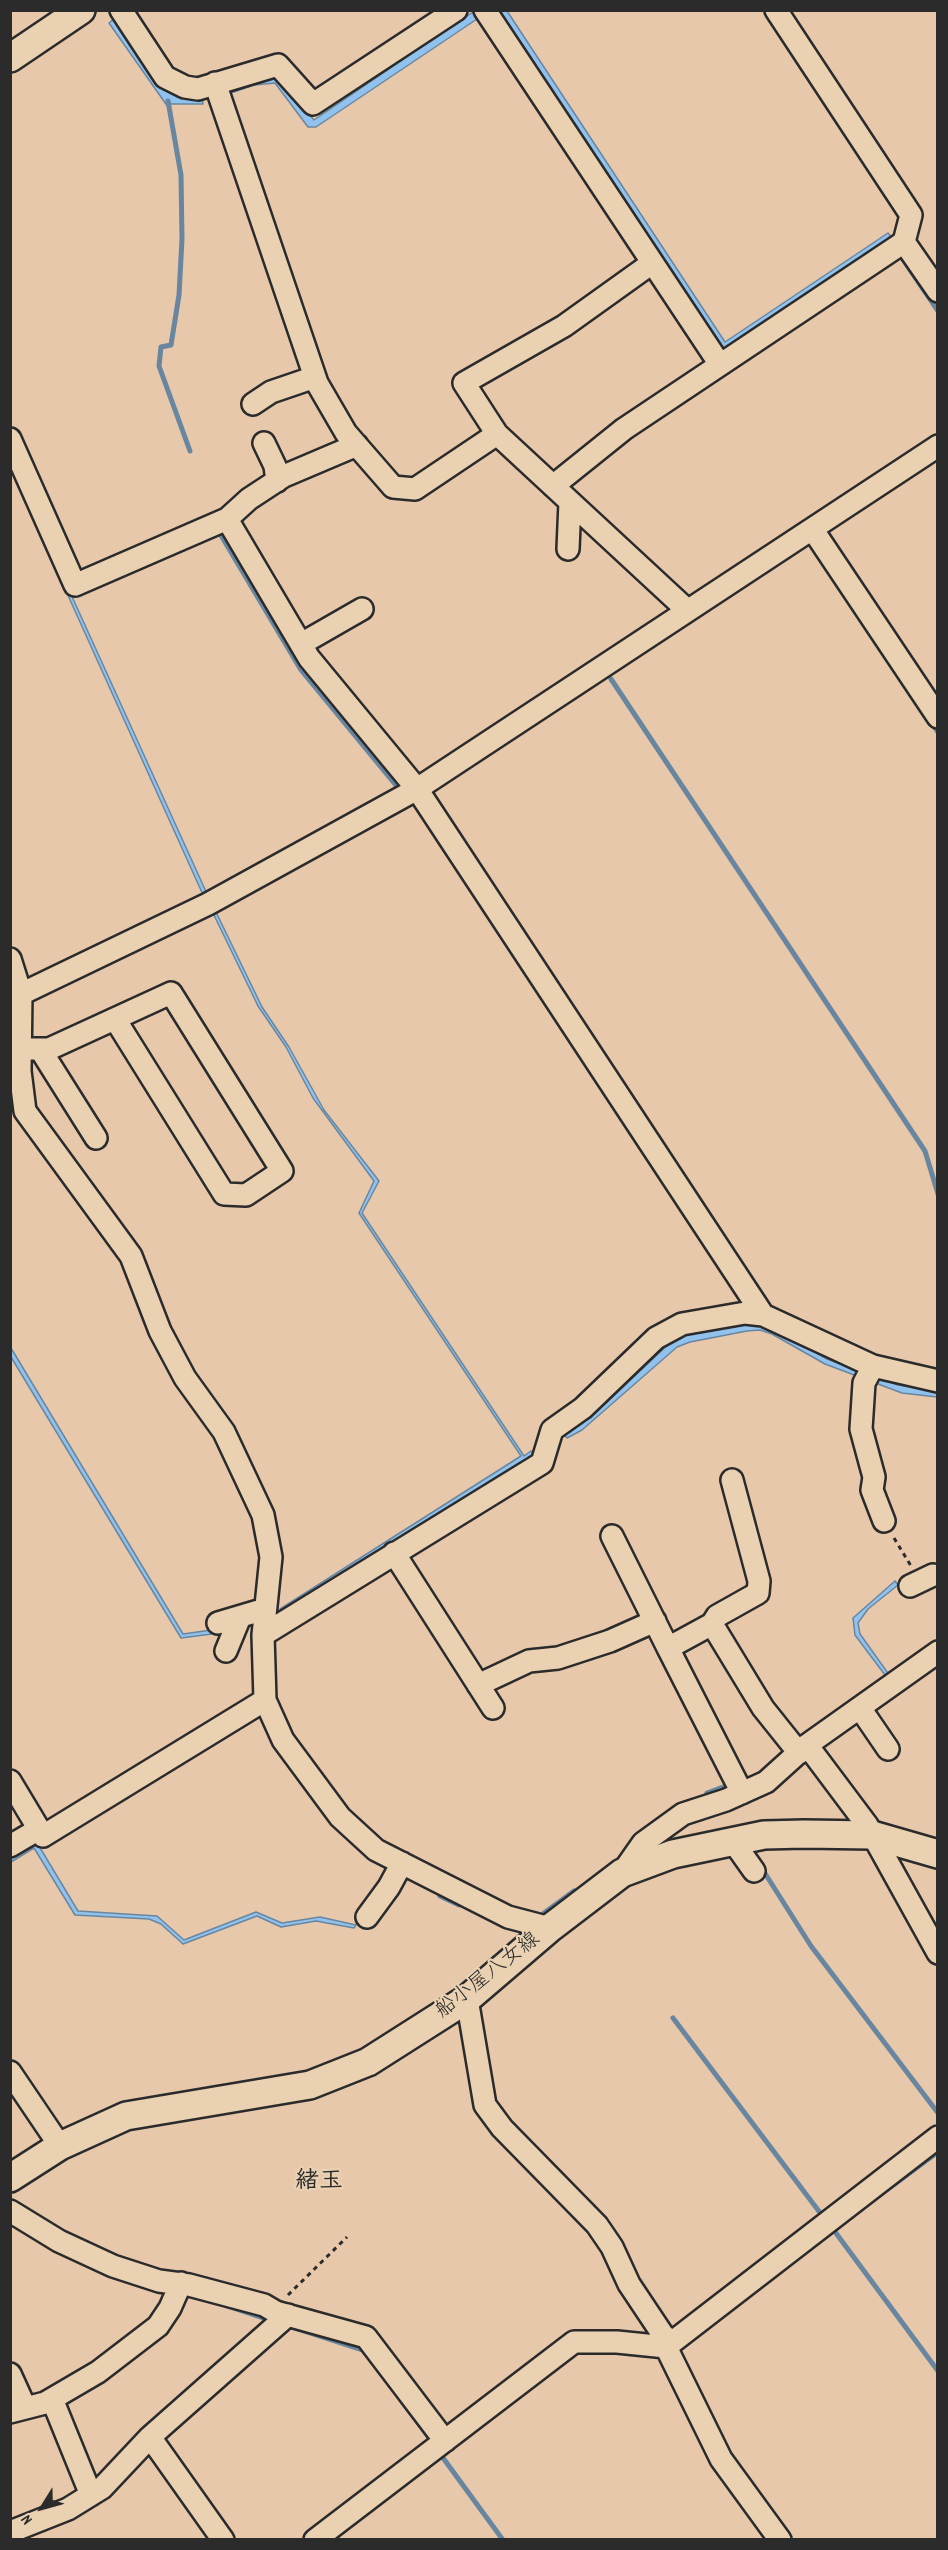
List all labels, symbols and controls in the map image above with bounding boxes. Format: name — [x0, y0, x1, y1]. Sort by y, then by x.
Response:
street label: 船小屋八女線 — [432, 1928, 546, 2026]
district label: 緒玉 — [295, 2170, 343, 2198]
north arrow — [12, 2478, 72, 2538]
text: N — [16, 2509, 39, 2529]

